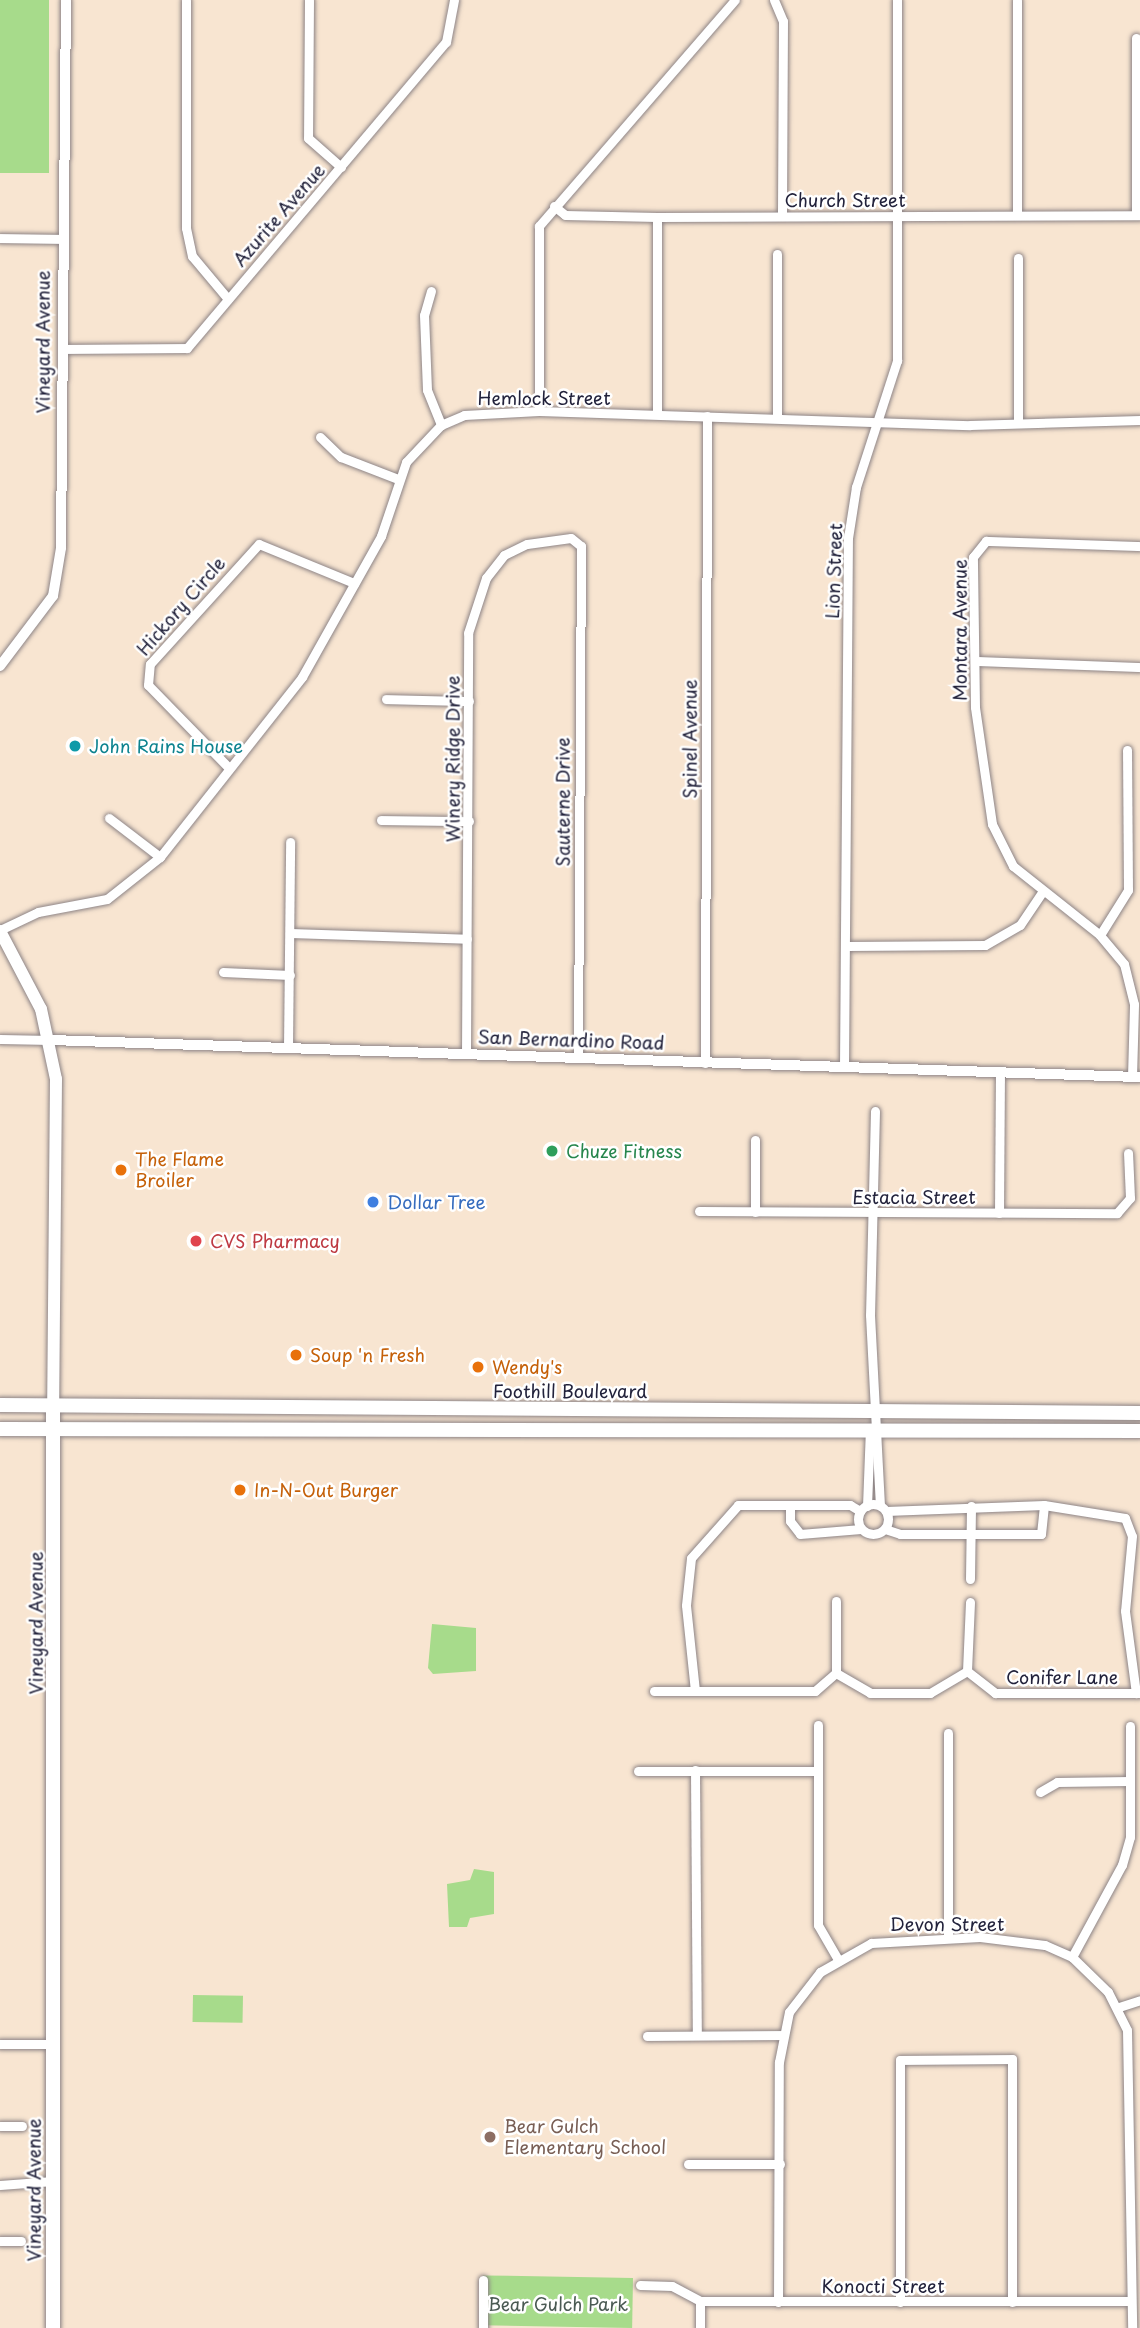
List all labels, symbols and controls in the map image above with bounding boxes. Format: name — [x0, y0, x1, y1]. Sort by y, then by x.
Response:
street label: Azurite Avenue — [229, 159, 329, 271]
street label: Church Street — [784, 189, 906, 211]
street label: Vineyard Avenue — [32, 270, 54, 414]
street label: Hemlock Street — [477, 387, 611, 409]
street label: Lion Street — [822, 523, 846, 619]
street label: Hickory Circle — [132, 552, 230, 660]
street label: Montara Avenue — [949, 559, 971, 701]
street label: Winery Ridge Drive — [442, 675, 464, 843]
street label: Spinel Avenue — [679, 679, 701, 799]
place label: John Rains House — [89, 735, 243, 757]
street label: Sauterne Drive — [552, 737, 574, 867]
marker: John Rains House — [67, 738, 83, 754]
street label: San Bernardino Road — [478, 1026, 664, 1054]
place label: Chuze Fitness — [566, 1140, 683, 1162]
marker: Chuze Fitness — [544, 1143, 560, 1159]
place label: The Flame Broiler — [135, 1149, 225, 1192]
marker: The Flame Broiler — [113, 1162, 129, 1178]
street label: Estacia Street — [853, 1186, 975, 1208]
place label: Dollar Tree — [387, 1191, 486, 1213]
marker: Dollar Tree — [365, 1194, 381, 1210]
place label: CVS Pharmacy — [210, 1230, 343, 1252]
marker: CVS Pharmacy — [188, 1233, 204, 1249]
place label: Soup 'n Fresh — [310, 1344, 425, 1366]
marker: Soup 'n Fresh — [288, 1347, 304, 1363]
place label: Wendy's — [492, 1356, 562, 1378]
marker: Wendy's — [470, 1359, 486, 1375]
street label: Foothill Boulevard — [493, 1380, 647, 1402]
place label: In-N-Out Burger — [254, 1479, 399, 1501]
marker: In-N-Out Burger — [232, 1482, 248, 1498]
street label: Vineyard Avenue — [25, 1551, 47, 1695]
street label: Conifer Lane — [1006, 1666, 1118, 1688]
street label: Devon Street — [890, 1913, 1004, 1935]
place label: Bear Gulch Elementary School — [504, 2116, 666, 2158]
street label: Vineyard Avenue — [23, 2118, 45, 2262]
marker: Bear Gulch Elementary School — [482, 2129, 498, 2145]
street label: Konocti Street — [821, 2275, 945, 2297]
park label: Bear Gulch Park — [487, 2293, 629, 2315]

